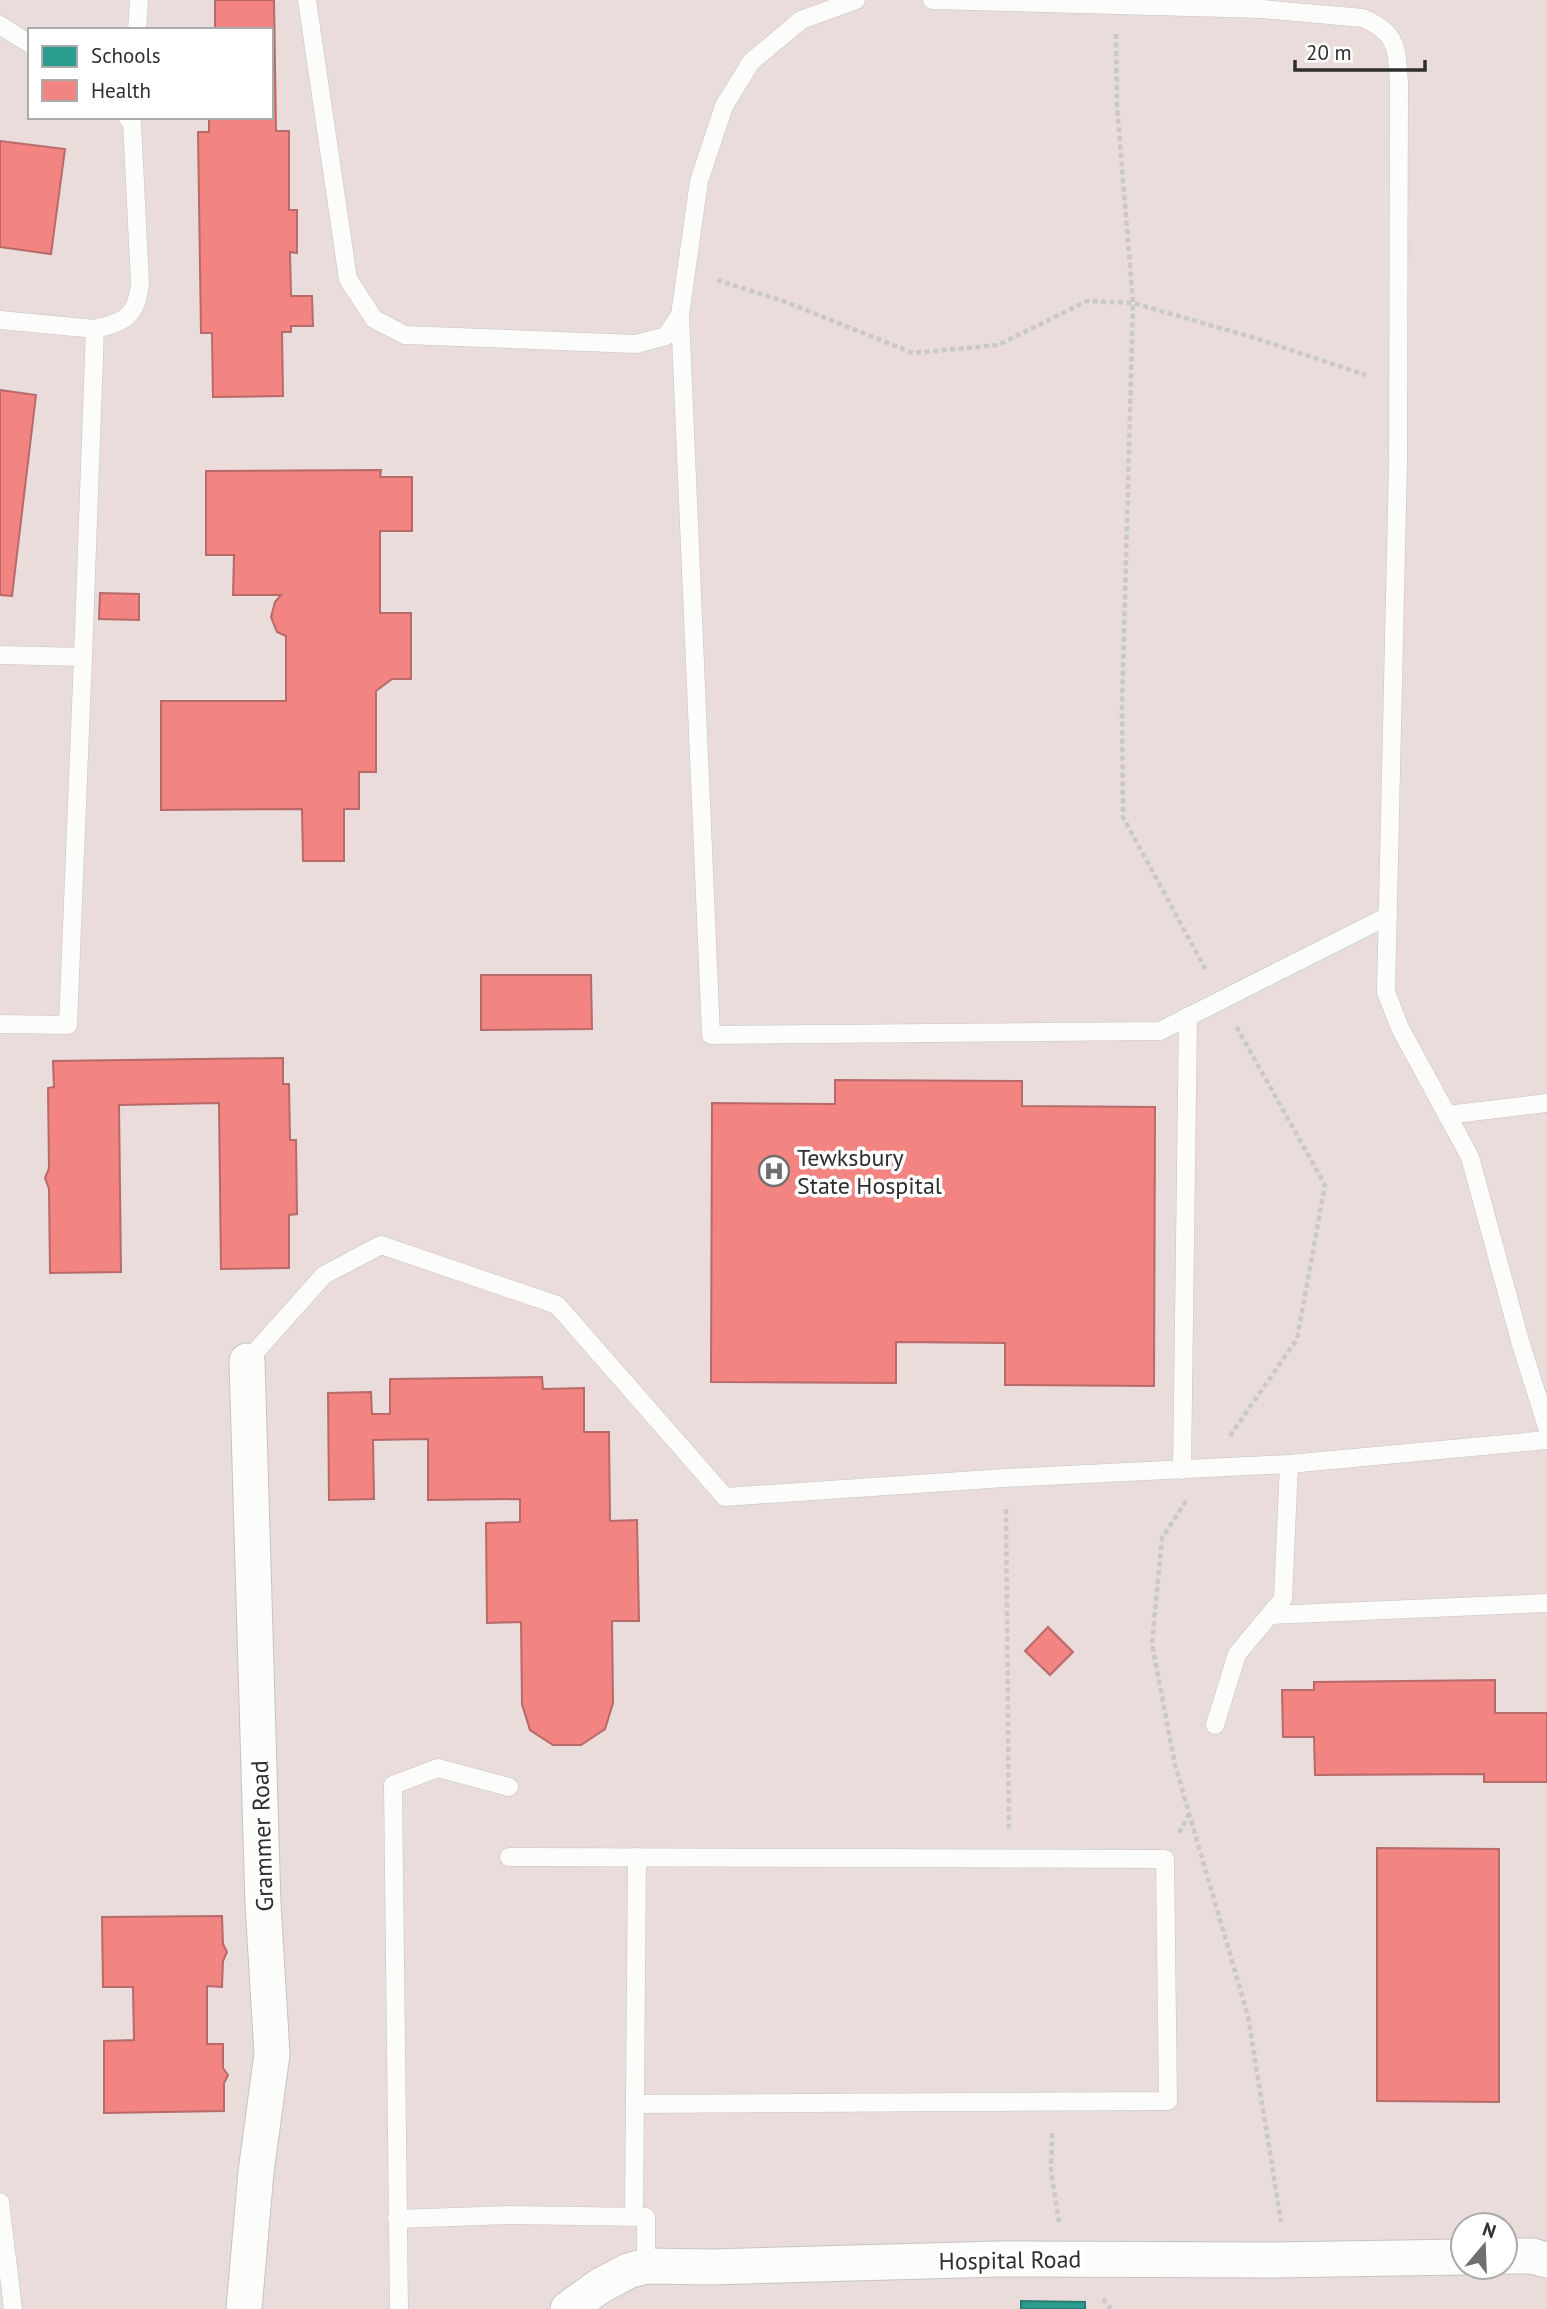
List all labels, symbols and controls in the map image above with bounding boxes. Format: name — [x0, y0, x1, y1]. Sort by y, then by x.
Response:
legend — [28, 28, 273, 119]
scale bar — [1295, 28, 1424, 72]
text: 20 m — [1306, 39, 1352, 66]
text: Schools — [91, 42, 161, 69]
text: Health — [91, 77, 151, 104]
place label: Tewksbury State Hospital — [797, 1142, 942, 1201]
hospital icon: Tewksbury State Hospital — [757, 1154, 791, 1188]
street label: Grammer Road — [244, 1760, 280, 1912]
north arrow — [1449, 2211, 1519, 2281]
text: N — [1480, 2217, 1499, 2243]
street label: Hospital Road — [938, 2243, 1082, 2277]

